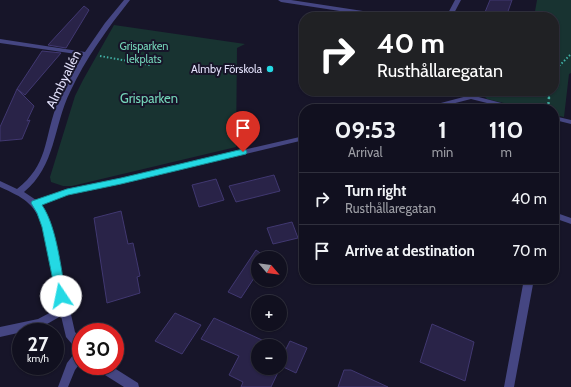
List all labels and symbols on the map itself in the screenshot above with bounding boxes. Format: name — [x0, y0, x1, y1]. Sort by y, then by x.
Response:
park label: Grisparken lekplats — [119, 39, 169, 66]
street label: Almbyallén — [42, 48, 84, 110]
place label: Almby Förskola — [191, 62, 263, 76]
marker: Almby Förskola — [265, 64, 275, 74]
park label: Grisparken — [120, 90, 178, 106]
pin — [226, 111, 260, 152]
north arrow — [251, 251, 287, 287]
position arrow — [40, 275, 82, 317]
speed limit sign: 30 — [72, 323, 124, 375]

